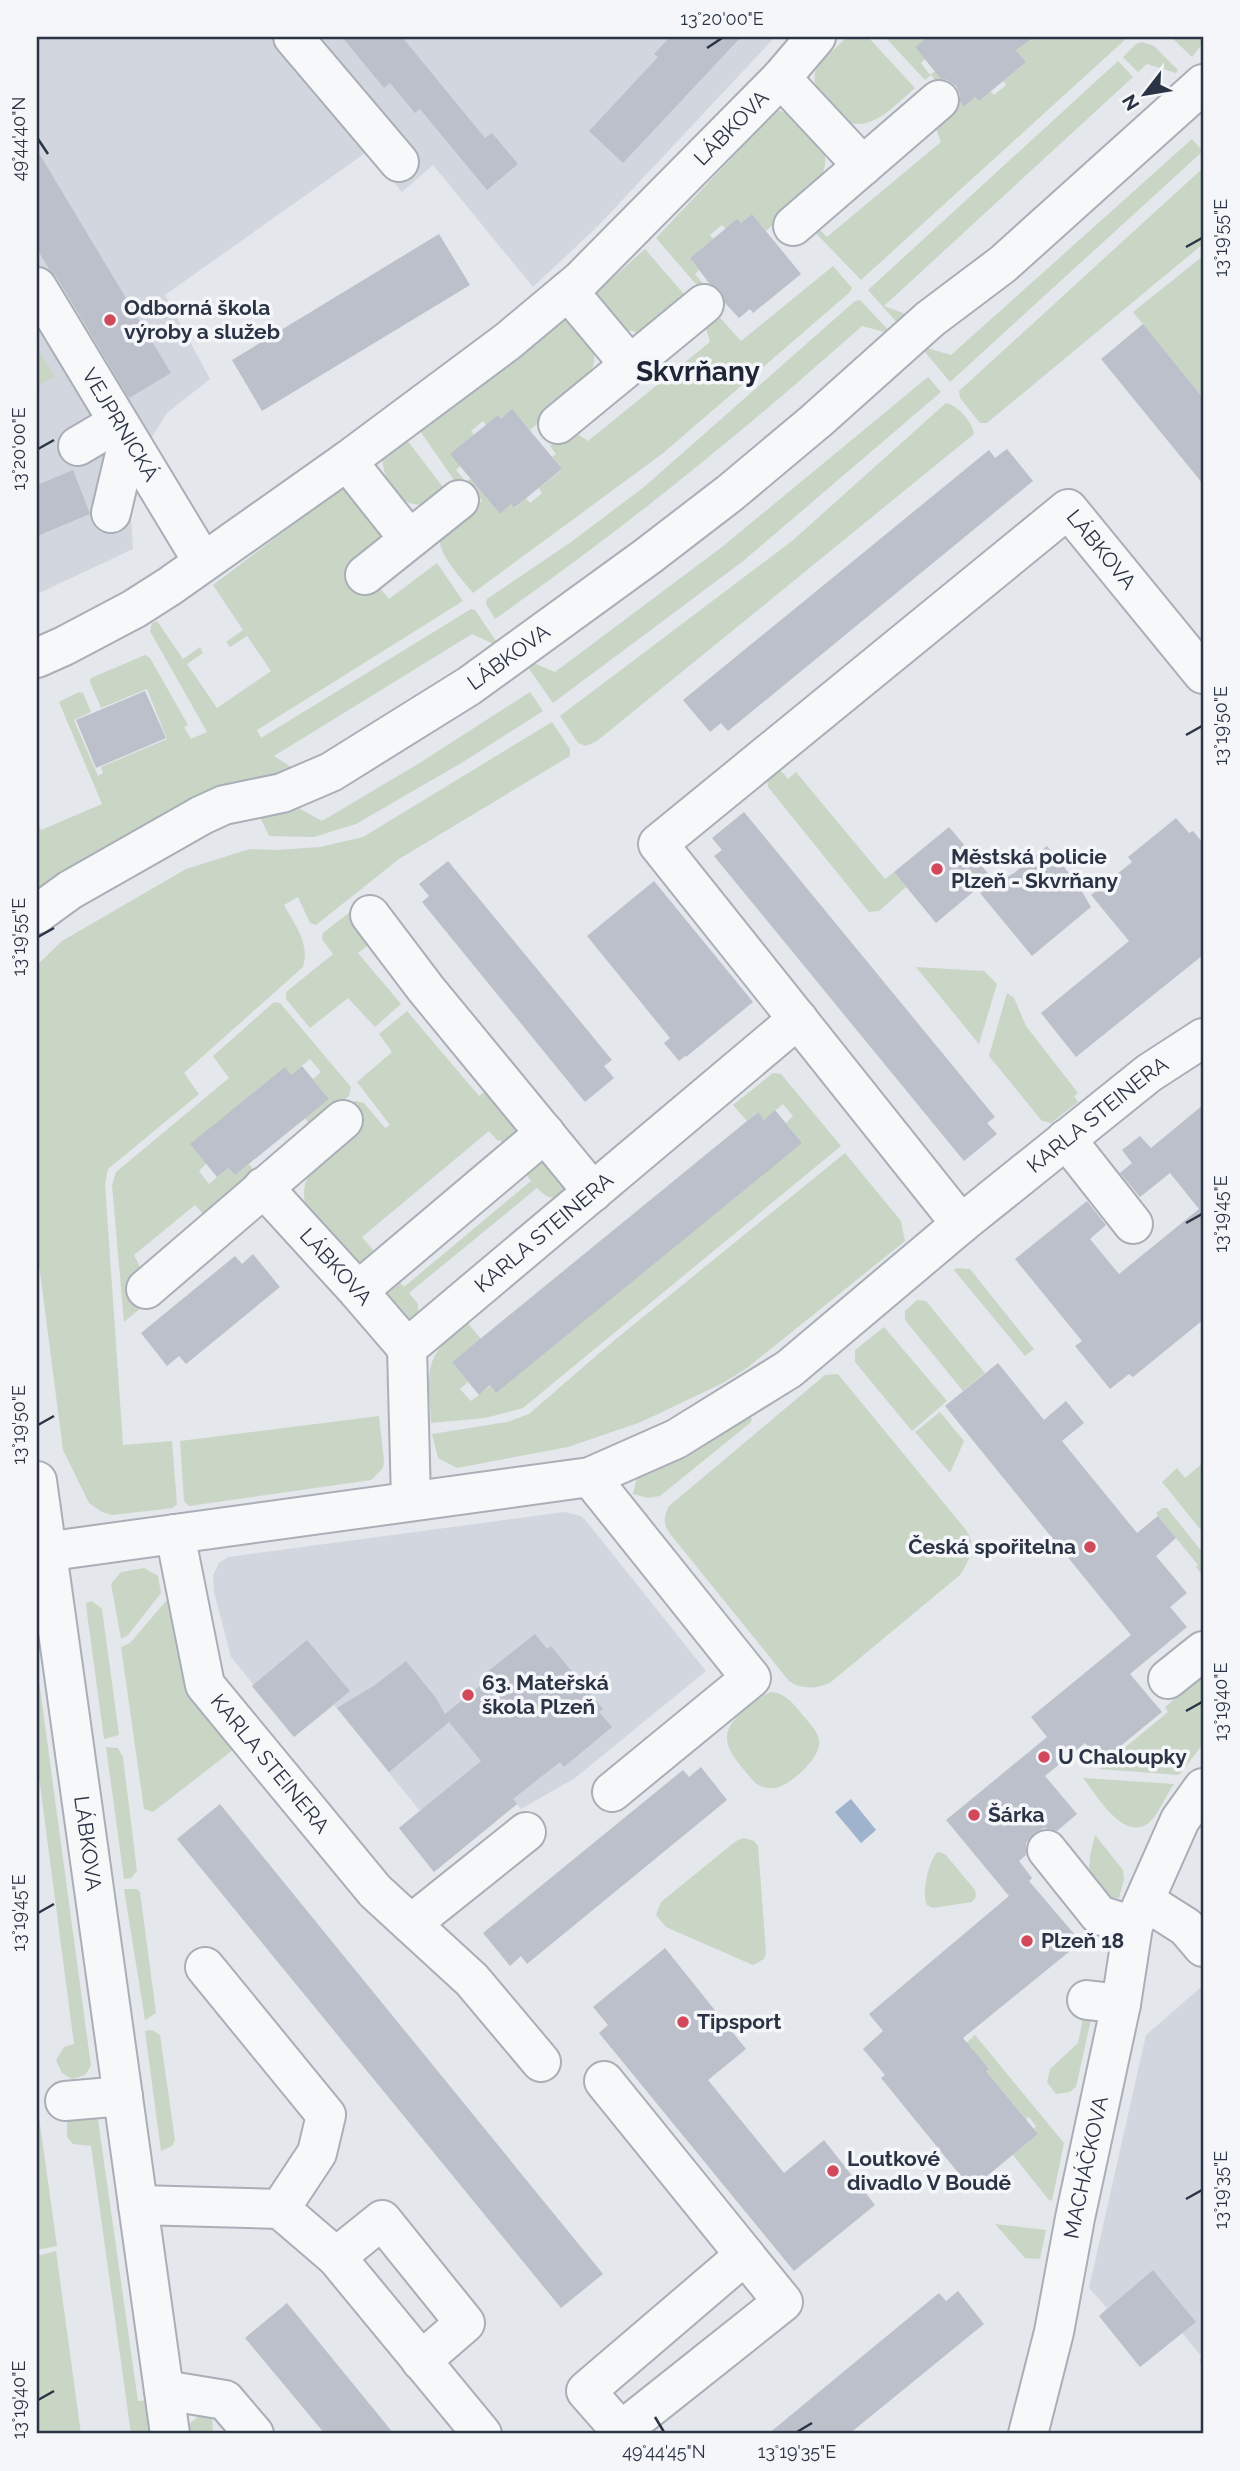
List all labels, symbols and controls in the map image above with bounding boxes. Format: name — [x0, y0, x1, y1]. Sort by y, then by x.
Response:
text: 13°20'00"E — [680, 8, 764, 29]
north arrow — [1110, 60, 1180, 130]
street label: LÁBKOVA — [689, 85, 774, 170]
text: N — [1117, 91, 1144, 115]
text: 49°44'40"N — [8, 97, 29, 181]
text: 13°19'55"E — [1210, 199, 1231, 277]
place label: Odborná škola výroby a služeb — [124, 295, 280, 344]
marker: Odborná škola výroby a služeb — [102, 312, 118, 328]
district label: Skvrňany — [636, 355, 761, 388]
street label: VEJPRNICKÁ — [77, 364, 164, 486]
text: 13°20'00"E — [8, 407, 29, 491]
street label: LÁBKOVA — [1062, 504, 1142, 594]
street label: LÁBKOVA — [462, 619, 554, 695]
text: 13°19'50"E — [1210, 686, 1231, 766]
place label: Městská policie Plzeň - Skvrňany — [951, 844, 1118, 893]
marker: Městská policie Plzeň - Skvrňany — [929, 861, 945, 877]
text: 13°19'55"E — [8, 898, 29, 976]
street label: KARLA STEINERA — [1022, 1051, 1173, 1178]
street label: KARLA STEINERA — [469, 1167, 618, 1298]
text: 13°19'45"E — [1210, 1175, 1231, 1253]
street label: LÁBKOVA — [295, 1223, 378, 1310]
text: 13°19'50"E — [8, 1385, 29, 1465]
place label: Česká spořitelna — [908, 1534, 1076, 1559]
marker: Česká spořitelna — [1082, 1539, 1098, 1555]
text: 13°19'40"E — [1210, 1663, 1231, 1741]
place label: 63. Mateřská škola Plzeň — [482, 1670, 609, 1719]
marker: 63. Mateřská škola Plzeň — [460, 1687, 476, 1703]
street label: KARLA STEINERA — [206, 1689, 335, 1838]
place label: U Chaloupky — [1058, 1744, 1187, 1769]
marker: U Chaloupky — [1036, 1749, 1052, 1765]
street label: LÁBKOVA — [69, 1794, 107, 1892]
place label: Šárka — [988, 1802, 1045, 1827]
marker: Šárka — [966, 1807, 982, 1823]
text: 13°19'45"E — [8, 1874, 29, 1952]
place label: Plzeň 18 — [1041, 1928, 1124, 1953]
marker: Plzeň 18 — [1019, 1933, 1035, 1949]
place label: Tipsport — [697, 2009, 781, 2034]
marker: Tipsport — [675, 2014, 691, 2030]
street label: MACHÁČKOVA — [1058, 2094, 1113, 2241]
place label: Loutkové divadlo V Boudě — [847, 2146, 1012, 2195]
text: 13°19'35"E — [1210, 2151, 1231, 2229]
marker: Loutkové divadlo V Boudě — [825, 2163, 841, 2179]
text: 13°19'40"E — [8, 2361, 29, 2439]
text: 49°44'45"N — [622, 2441, 706, 2462]
text: 13°19'35"E — [758, 2441, 836, 2462]

